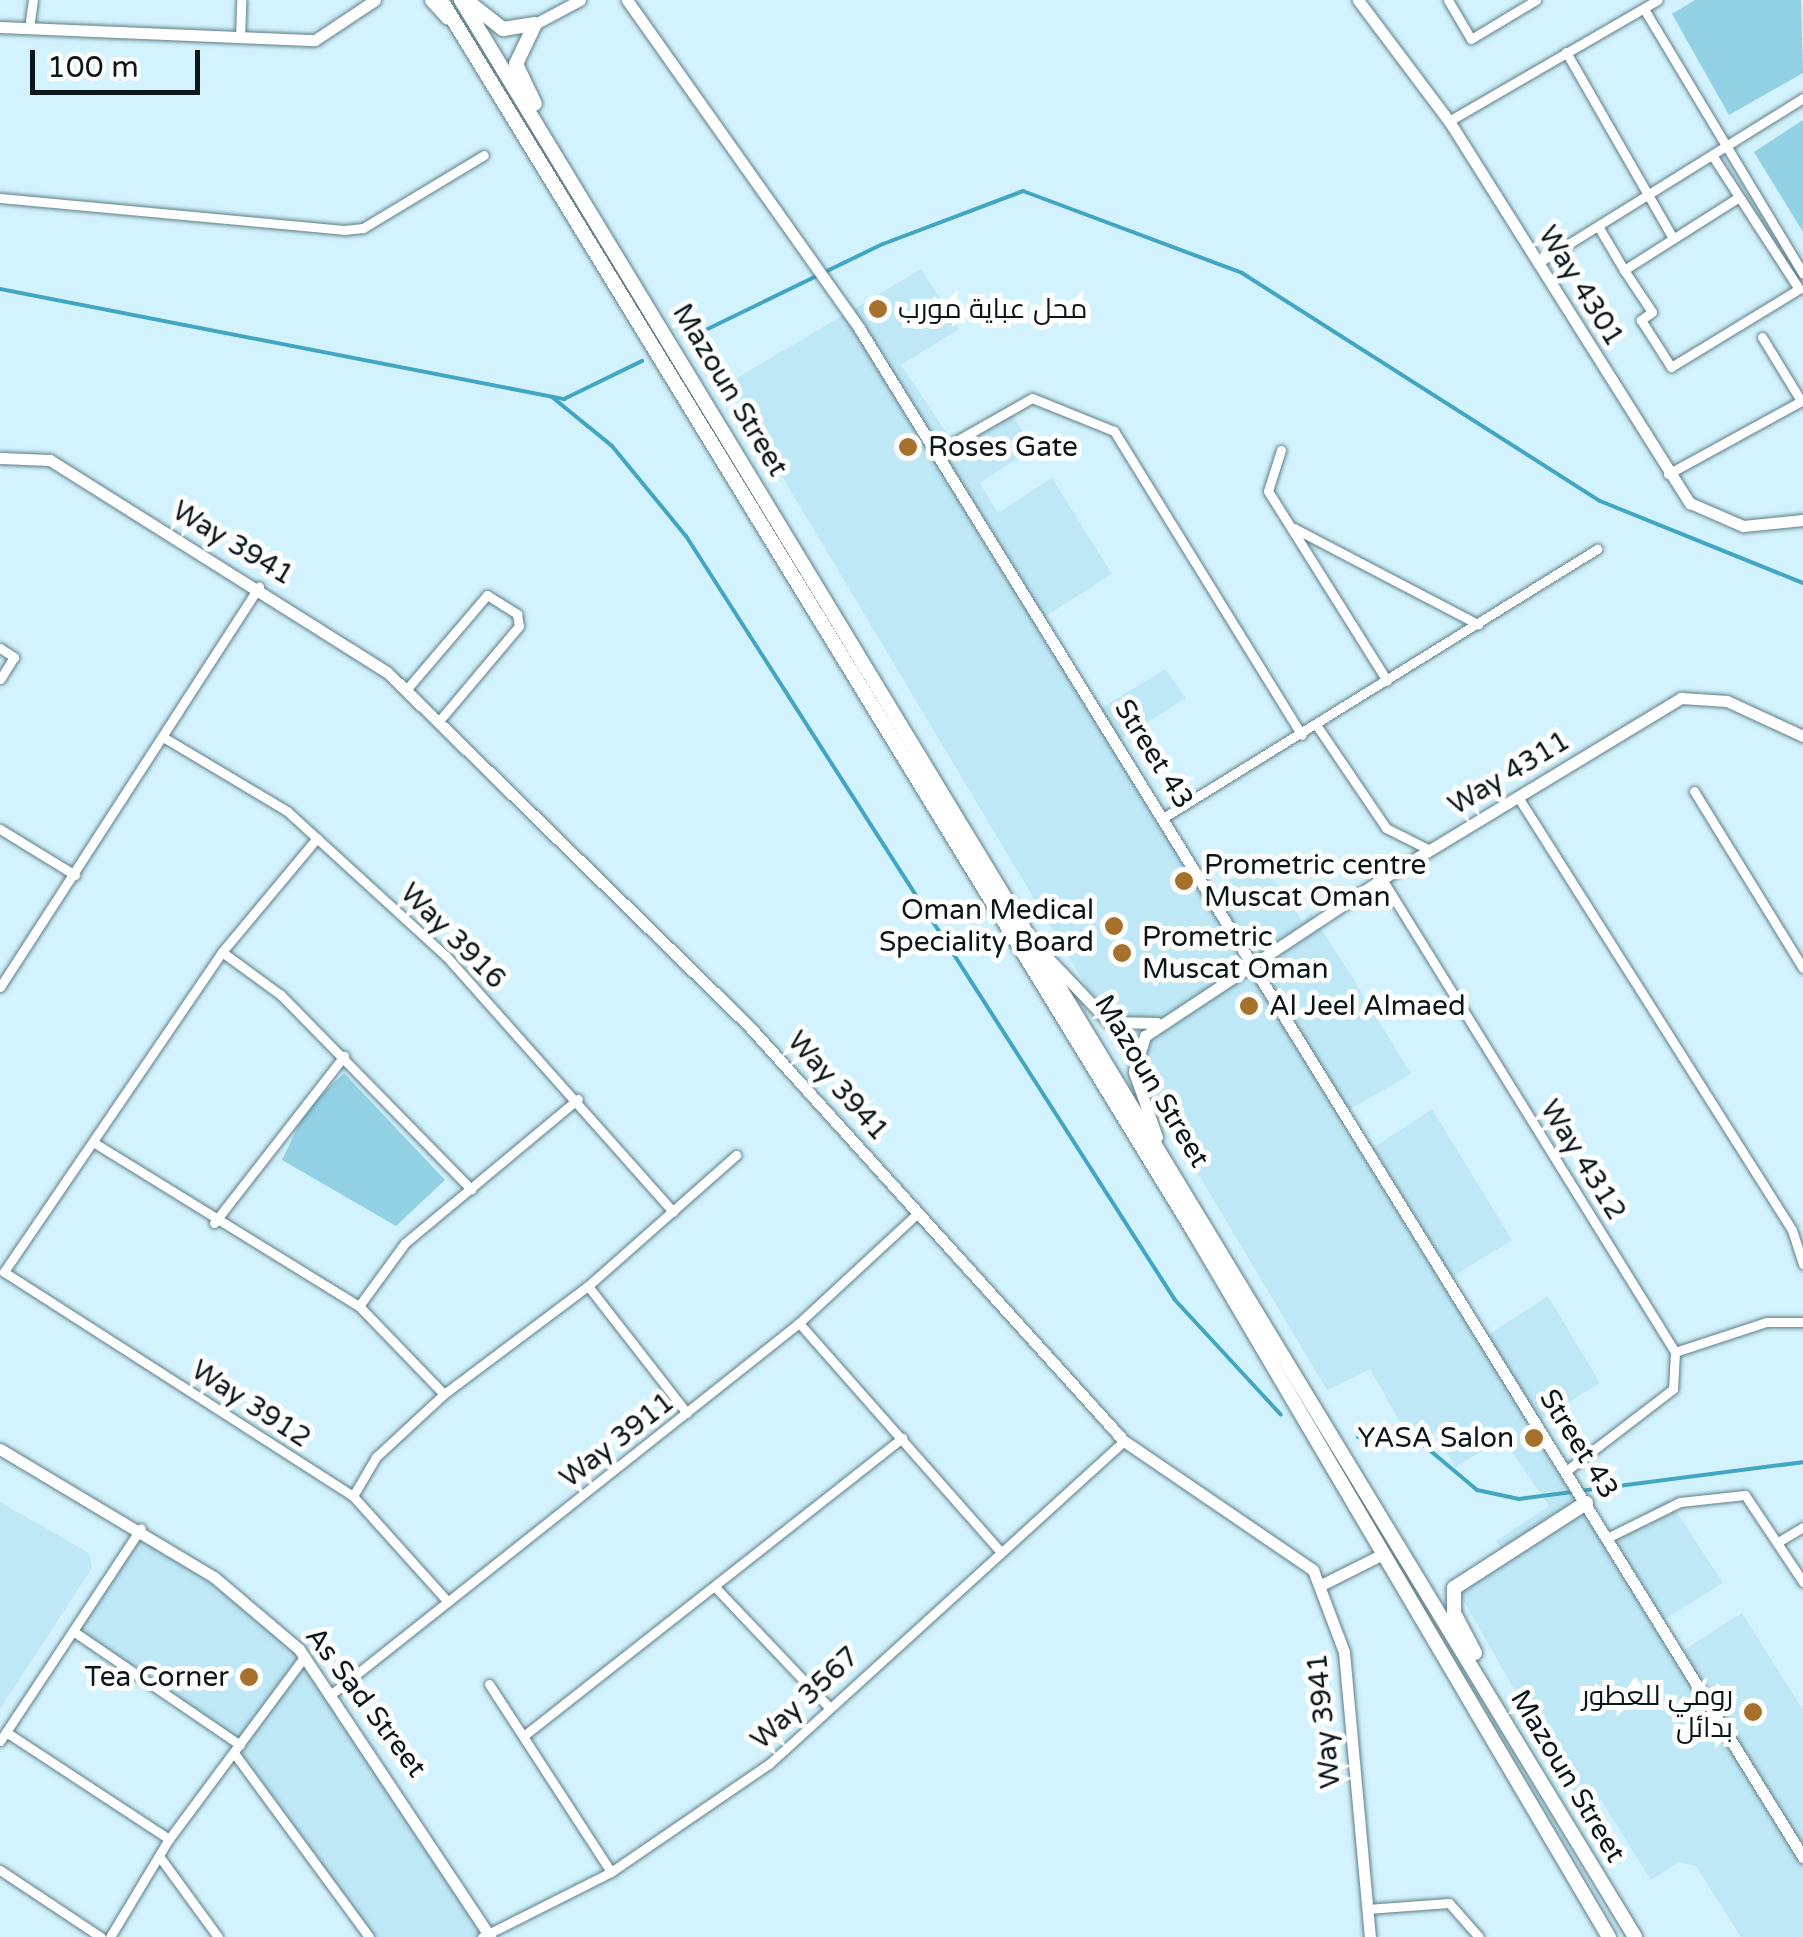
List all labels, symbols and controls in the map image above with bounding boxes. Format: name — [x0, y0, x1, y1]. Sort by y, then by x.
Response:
scale bar — [35, 30, 205, 92]
text: 100 m — [47, 49, 139, 86]
street label: Way 4301 — [1531, 220, 1631, 352]
place label: محل عباية مورب — [898, 292, 1087, 326]
street label: Mazoun Street — [665, 298, 795, 482]
marker: محل عباية مورب — [867, 298, 889, 320]
place label: Roses Gate — [928, 430, 1078, 464]
marker: Roses Gate — [897, 436, 919, 458]
street label: Way 3941 — [166, 494, 300, 592]
street label: Street 43 — [1107, 693, 1201, 815]
street label: Way 4311 — [1442, 724, 1576, 822]
place label: Prometric centre Muscat Oman — [1204, 848, 1426, 914]
marker: Prometric centre Muscat Oman — [1173, 870, 1195, 892]
street label: Way 3916 — [393, 876, 513, 996]
place label: Oman Medical Speciality Board — [879, 893, 1094, 959]
marker: Oman Medical Speciality Board — [1103, 915, 1125, 937]
place label: Prometric Muscat Oman — [1142, 920, 1328, 986]
marker: Prometric Muscat Oman — [1111, 942, 1133, 964]
street label: Mazoun Street — [1087, 989, 1217, 1173]
place label: Al Jeel Almaed — [1269, 989, 1466, 1023]
marker: Al Jeel Almaed — [1238, 995, 1260, 1017]
street label: Way 3941 — [780, 1024, 896, 1148]
street label: Way 4312 — [1533, 1094, 1633, 1226]
street label: Way 3912 — [185, 1353, 317, 1455]
street label: Street 43 — [1532, 1383, 1626, 1505]
street label: Way 3911 — [553, 1385, 681, 1495]
place label: YASA Salon — [1357, 1421, 1514, 1455]
marker: YASA Salon — [1523, 1427, 1545, 1449]
street label: As Sad Street — [299, 1620, 433, 1784]
street label: Way 3567 — [744, 1640, 866, 1756]
street label: Way 3941 — [1300, 1652, 1348, 1790]
place label: Tea Corner — [84, 1660, 229, 1694]
marker: Tea Corner — [238, 1666, 260, 1688]
place label: رومي للعطور بدائل — [1582, 1679, 1733, 1745]
street label: Mazoun Street — [1503, 1684, 1633, 1868]
marker: رومي للعطور بدائل — [1742, 1701, 1764, 1723]

